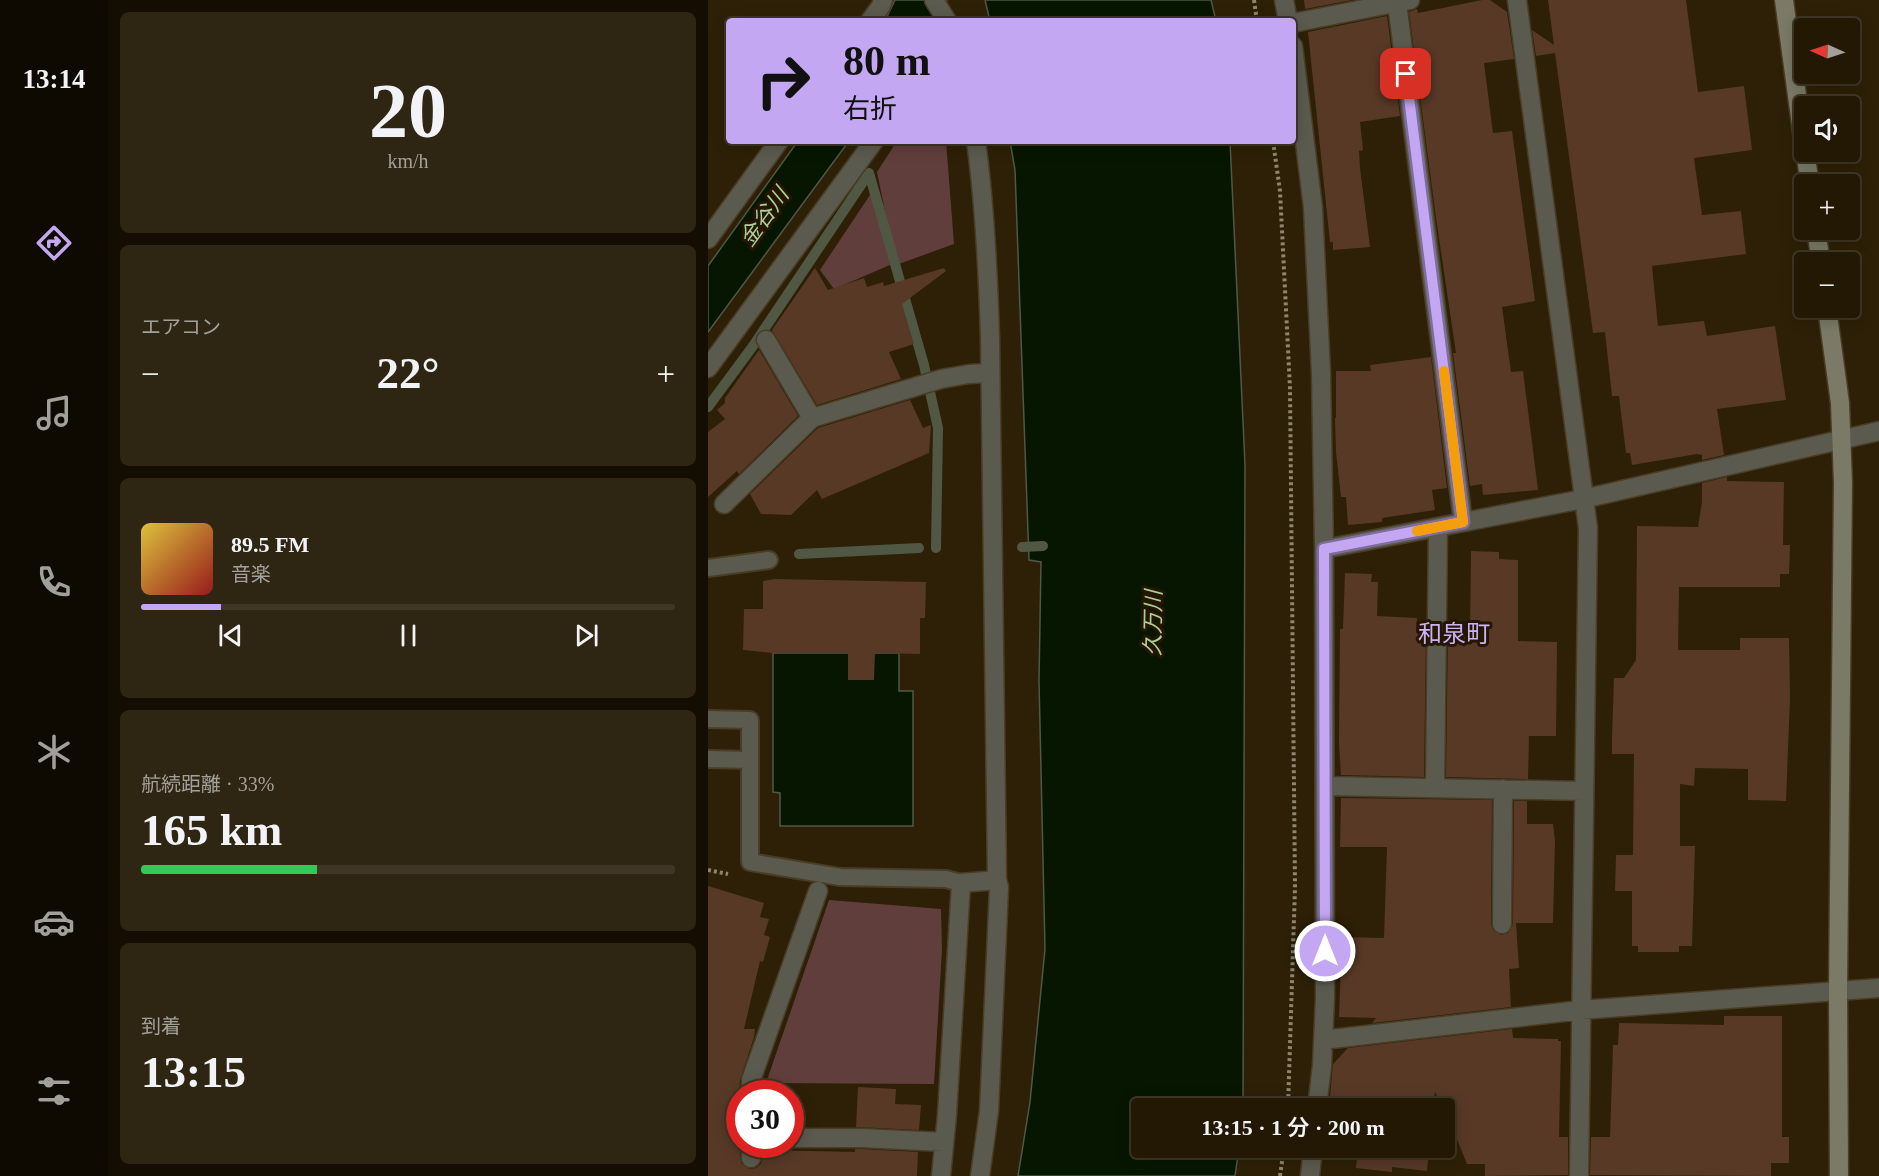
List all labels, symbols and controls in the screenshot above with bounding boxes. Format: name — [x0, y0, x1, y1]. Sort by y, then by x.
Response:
north arrow — [1794, 18, 1860, 84]
map controls — [1794, 18, 1860, 318]
text: 80 m — [843, 38, 931, 84]
icon: right — [744, 42, 822, 120]
pin — [1380, 48, 1431, 99]
icon: arrive — [1389, 57, 1422, 90]
text: 13:14 — [23, 64, 86, 94]
text: 20 — [369, 67, 447, 154]
text: 右折 — [843, 94, 897, 124]
button: sound — [1794, 96, 1860, 162]
text: km/h — [387, 150, 429, 172]
button: + — [1794, 174, 1860, 240]
water label: 金谷川 — [734, 181, 795, 251]
icon: directions — [33, 222, 75, 264]
button: − — [1794, 252, 1860, 318]
text: エアコン — [141, 316, 221, 338]
text: 22° — [377, 348, 440, 398]
text: − — [141, 356, 160, 392]
text: + — [656, 356, 675, 392]
icon: music — [33, 392, 75, 434]
text: 89.5 FM — [231, 532, 309, 557]
icon: phone — [33, 561, 75, 603]
text: 音楽 — [231, 563, 271, 585]
water label: 久万川 — [1140, 588, 1166, 656]
icon: previous — [214, 619, 247, 652]
icon: pause — [392, 619, 425, 652]
icon: next — [570, 619, 603, 652]
district label: 和泉町 — [1418, 621, 1490, 647]
icon: climate — [33, 731, 75, 773]
text: 航続距離 · 33% — [141, 773, 274, 795]
text: 165 km — [141, 805, 282, 855]
icon: car — [33, 901, 75, 943]
position arrow — [1293, 919, 1357, 983]
text: 到着 — [141, 1015, 181, 1037]
text: 13:15 — [141, 1047, 246, 1097]
icon: filters — [33, 1070, 75, 1112]
speed limit sign: 30 — [726, 1080, 804, 1158]
text: 13:15 · 1 分 · 200 m — [1201, 1115, 1385, 1140]

